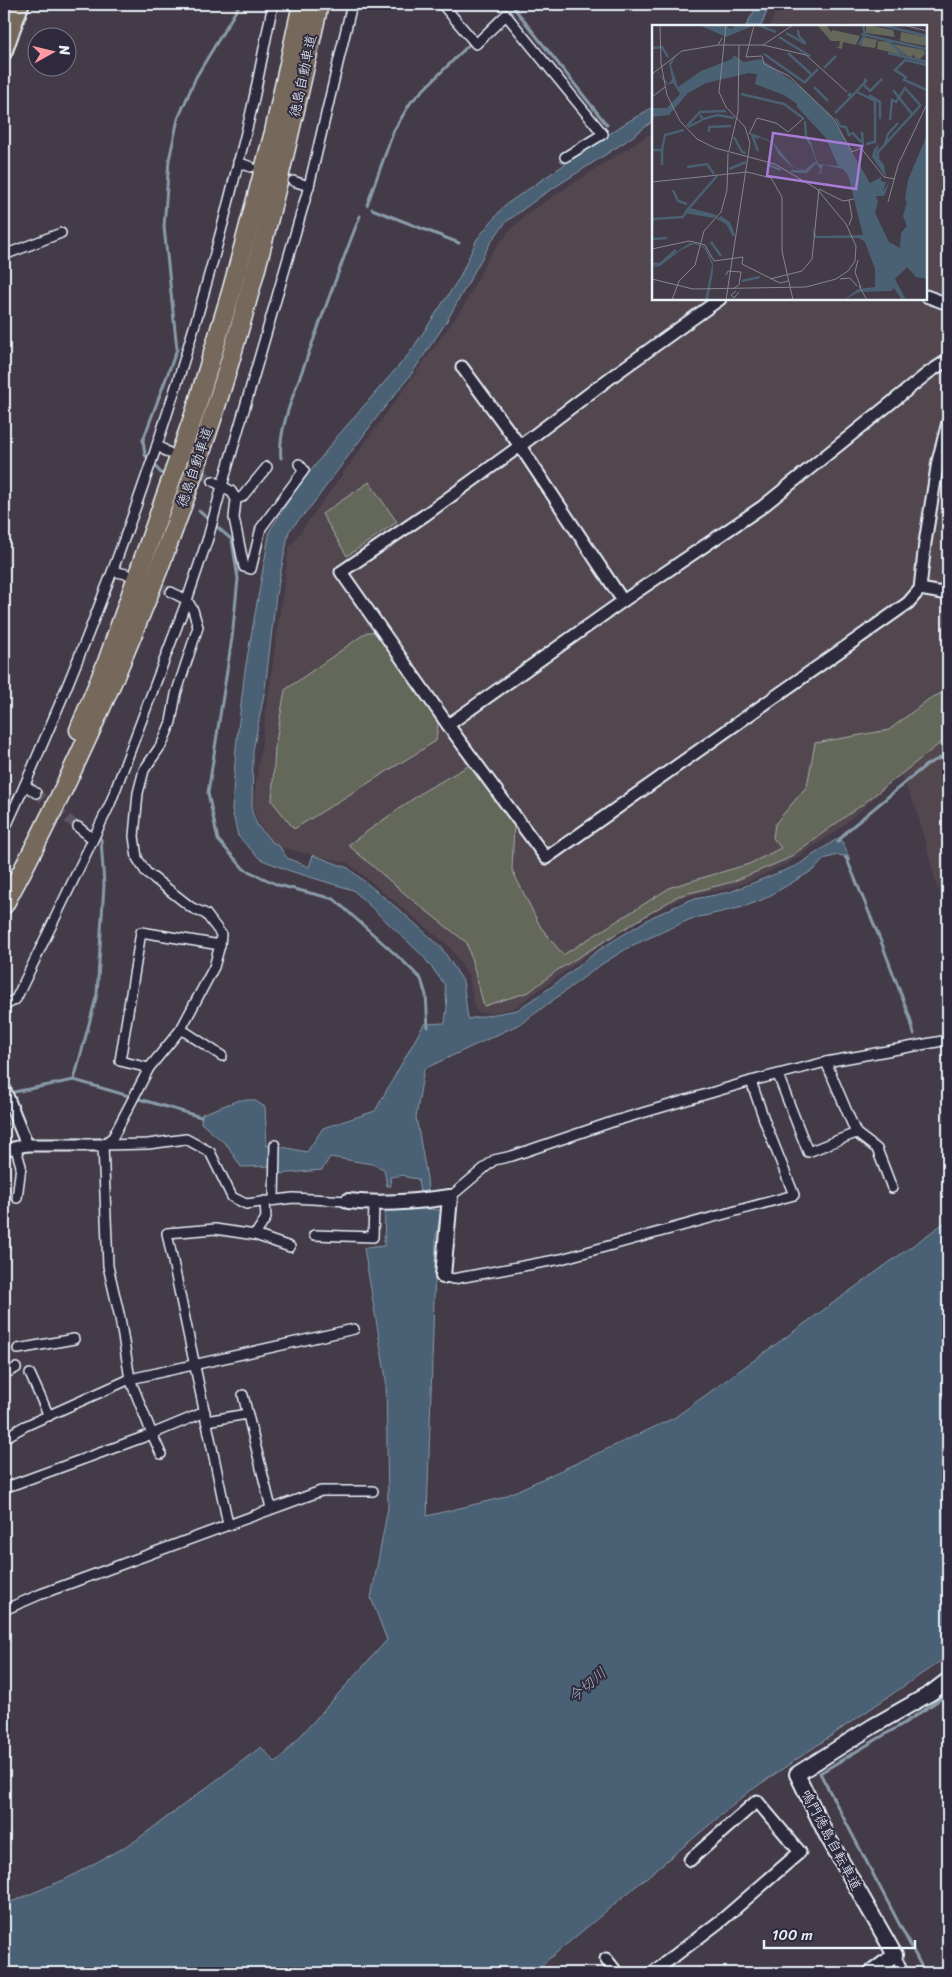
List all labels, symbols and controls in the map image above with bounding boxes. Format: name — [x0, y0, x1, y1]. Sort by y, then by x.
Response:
inset map — [652, 25, 927, 300]
north arrow — [28, 28, 78, 78]
street label: 徳島自動車道 — [282, 32, 324, 120]
text: N — [51, 43, 77, 57]
street label: 徳島自動車道 — [170, 423, 220, 511]
water label: 今切川 — [561, 1661, 613, 1709]
street label: 鳴門徳島自転車道 — [794, 1785, 868, 1895]
scale bar — [764, 1917, 916, 1949]
text: 100 m — [772, 1922, 813, 1948]

